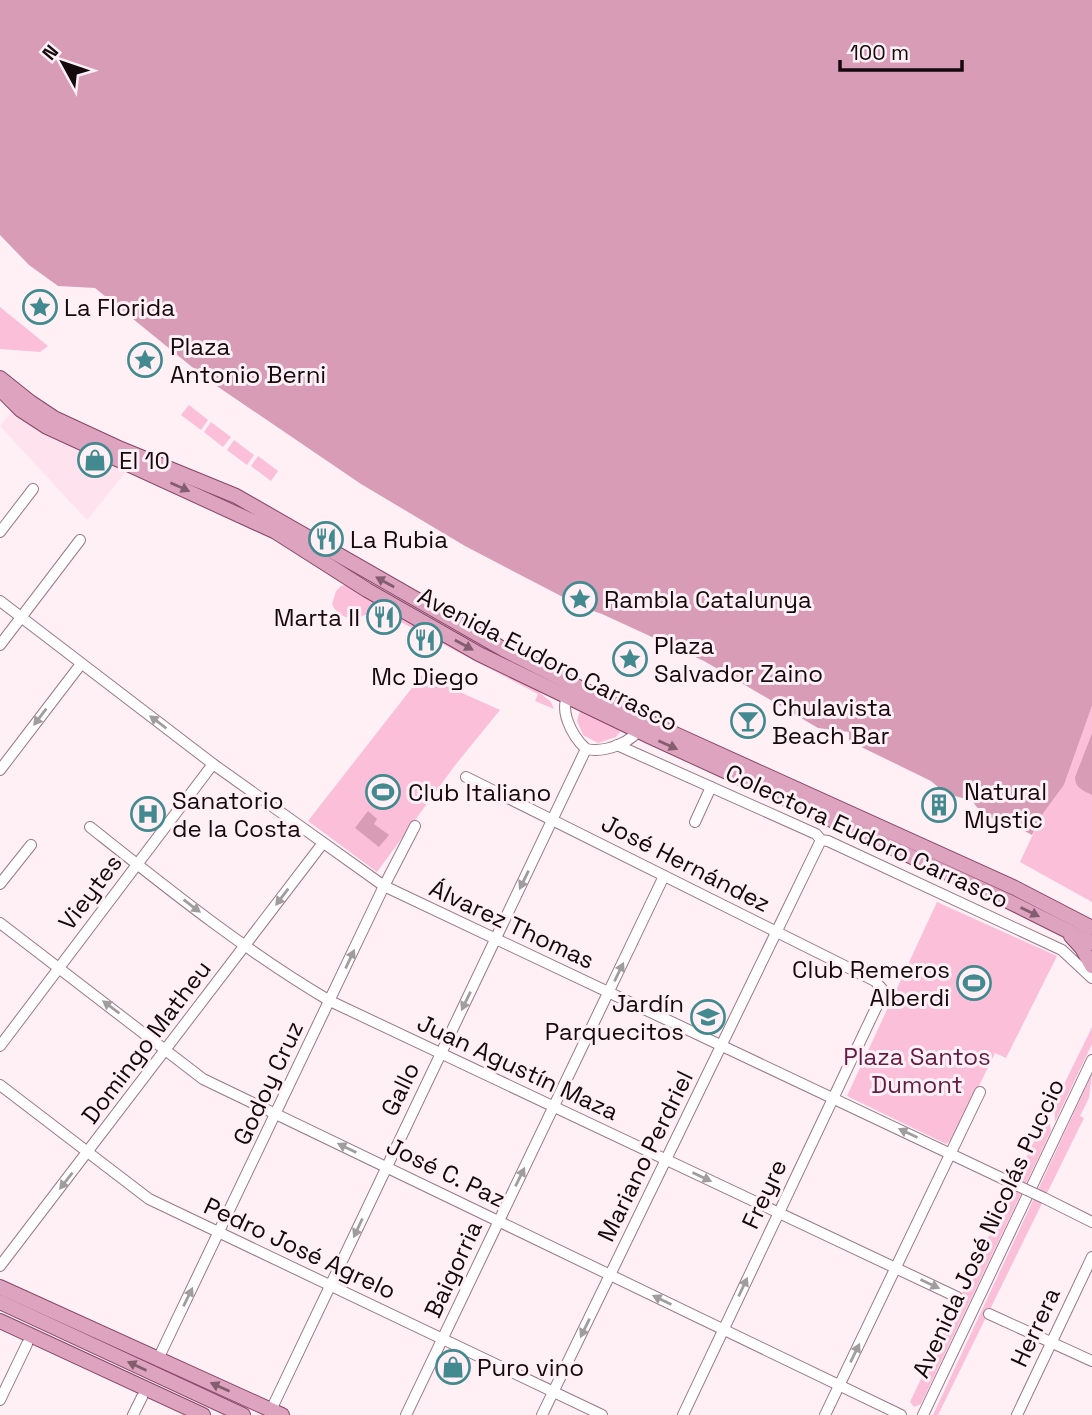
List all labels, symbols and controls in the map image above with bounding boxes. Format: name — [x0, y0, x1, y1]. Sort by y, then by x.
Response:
north arrow — [28, 28, 98, 98]
scale bar — [840, 28, 962, 72]
text: N — [37, 39, 64, 65]
text: 100 m — [850, 39, 909, 66]
place icon: La Florida — [21, 288, 59, 326]
place label: La Florida — [64, 292, 175, 323]
place label: Plaza Antonio Berni — [170, 331, 326, 390]
place icon: Plaza Antonio Berni — [126, 341, 164, 379]
shop icon: El 10 — [76, 441, 114, 479]
place label: El 10 — [119, 445, 170, 476]
one-way arrow — [170, 481, 190, 493]
restaurant icon: La Rubia — [307, 520, 345, 558]
place label: La Rubia — [350, 524, 448, 555]
one-way arrow — [375, 576, 394, 588]
street label: Avenida Eudoro Carrasco — [413, 580, 683, 738]
place icon: Rambla Catalunya — [561, 580, 599, 618]
place label: Rambla Catalunya — [604, 584, 812, 615]
restaurant icon: Marta II — [365, 598, 403, 636]
place label: Marta II — [274, 602, 360, 633]
restaurant icon: Mc Diego — [406, 621, 444, 659]
place label: Plaza Salvador Zaino — [654, 630, 823, 689]
one-way arrow — [454, 639, 474, 651]
place icon: Plaza Salvador Zaino — [611, 640, 649, 678]
place label: Mc Diego — [371, 661, 479, 692]
place label: Chulavista Beach Bar — [772, 692, 892, 751]
bar icon: Chulavista Beach Bar — [729, 702, 767, 740]
one-way arrow — [34, 708, 48, 726]
one-way arrow — [149, 716, 167, 730]
one-way arrow — [658, 739, 678, 751]
street label: Colectora Eudoro Carrasco — [721, 757, 1013, 915]
sports icon: Club Italiano — [364, 773, 402, 811]
place label: Natural Mystic — [964, 776, 1047, 835]
place label: Club Italiano — [408, 777, 551, 808]
place label: Sanatorio de la Costa — [172, 785, 301, 844]
building icon: Natural Mystic — [920, 786, 958, 824]
hospital icon: Sanatorio de la Costa — [129, 795, 167, 833]
street label: José Hernández — [596, 807, 776, 919]
street label: Vieytes — [51, 848, 129, 936]
one-way arrow — [518, 870, 530, 890]
street label: Álvarez Thomas — [425, 872, 599, 976]
one-way arrow — [276, 888, 290, 906]
one-way arrow — [182, 899, 201, 913]
one-way arrow — [1020, 906, 1040, 918]
one-way arrow — [344, 949, 355, 969]
street label: Domingo Matheu — [74, 954, 218, 1130]
place label: Club Remeros Alberdi — [792, 954, 950, 1013]
one-way arrow — [613, 962, 624, 982]
sports icon: Club Remeros Alberdi — [955, 964, 993, 1002]
place label: Jardín Parquecitos — [545, 988, 684, 1047]
one-way arrow — [460, 991, 472, 1011]
school or university icon: Jardín Parquecitos — [689, 998, 727, 1036]
one-way arrow — [102, 1001, 120, 1015]
street label: Juan Agustín Maza — [412, 1007, 624, 1127]
street label: Godoy Cruz — [226, 1016, 310, 1150]
park label: Plaza Santos Dumont — [843, 1041, 991, 1100]
street label: Gallo — [374, 1057, 426, 1121]
street label: Mariano Perdriel — [590, 1065, 700, 1247]
street label: Avenida José Nicolás Puccio — [905, 1073, 1071, 1383]
one-way arrow — [898, 1128, 918, 1139]
street label: José C. Paz — [381, 1130, 511, 1214]
one-way arrow — [337, 1142, 357, 1153]
street label: Freyre — [734, 1154, 794, 1234]
one-way arrow — [515, 1167, 526, 1187]
one-way arrow — [692, 1171, 712, 1182]
one-way arrow — [58, 1172, 73, 1190]
street label: Pedro José Agrelo — [199, 1190, 401, 1306]
street label: Baigorria — [417, 1215, 489, 1322]
one-way arrow — [352, 1218, 363, 1238]
one-way arrow — [738, 1277, 749, 1297]
one-way arrow — [920, 1278, 940, 1290]
street label: Herrera — [1003, 1282, 1067, 1372]
one-way arrow — [183, 1287, 194, 1307]
one-way arrow — [652, 1294, 672, 1305]
one-way arrow — [579, 1318, 591, 1338]
one-way arrow — [850, 1343, 861, 1364]
shop icon: Puro vino — [434, 1348, 472, 1386]
place label: Puro vino — [477, 1352, 584, 1383]
one-way arrow — [127, 1360, 147, 1372]
one-way arrow — [210, 1381, 230, 1392]

